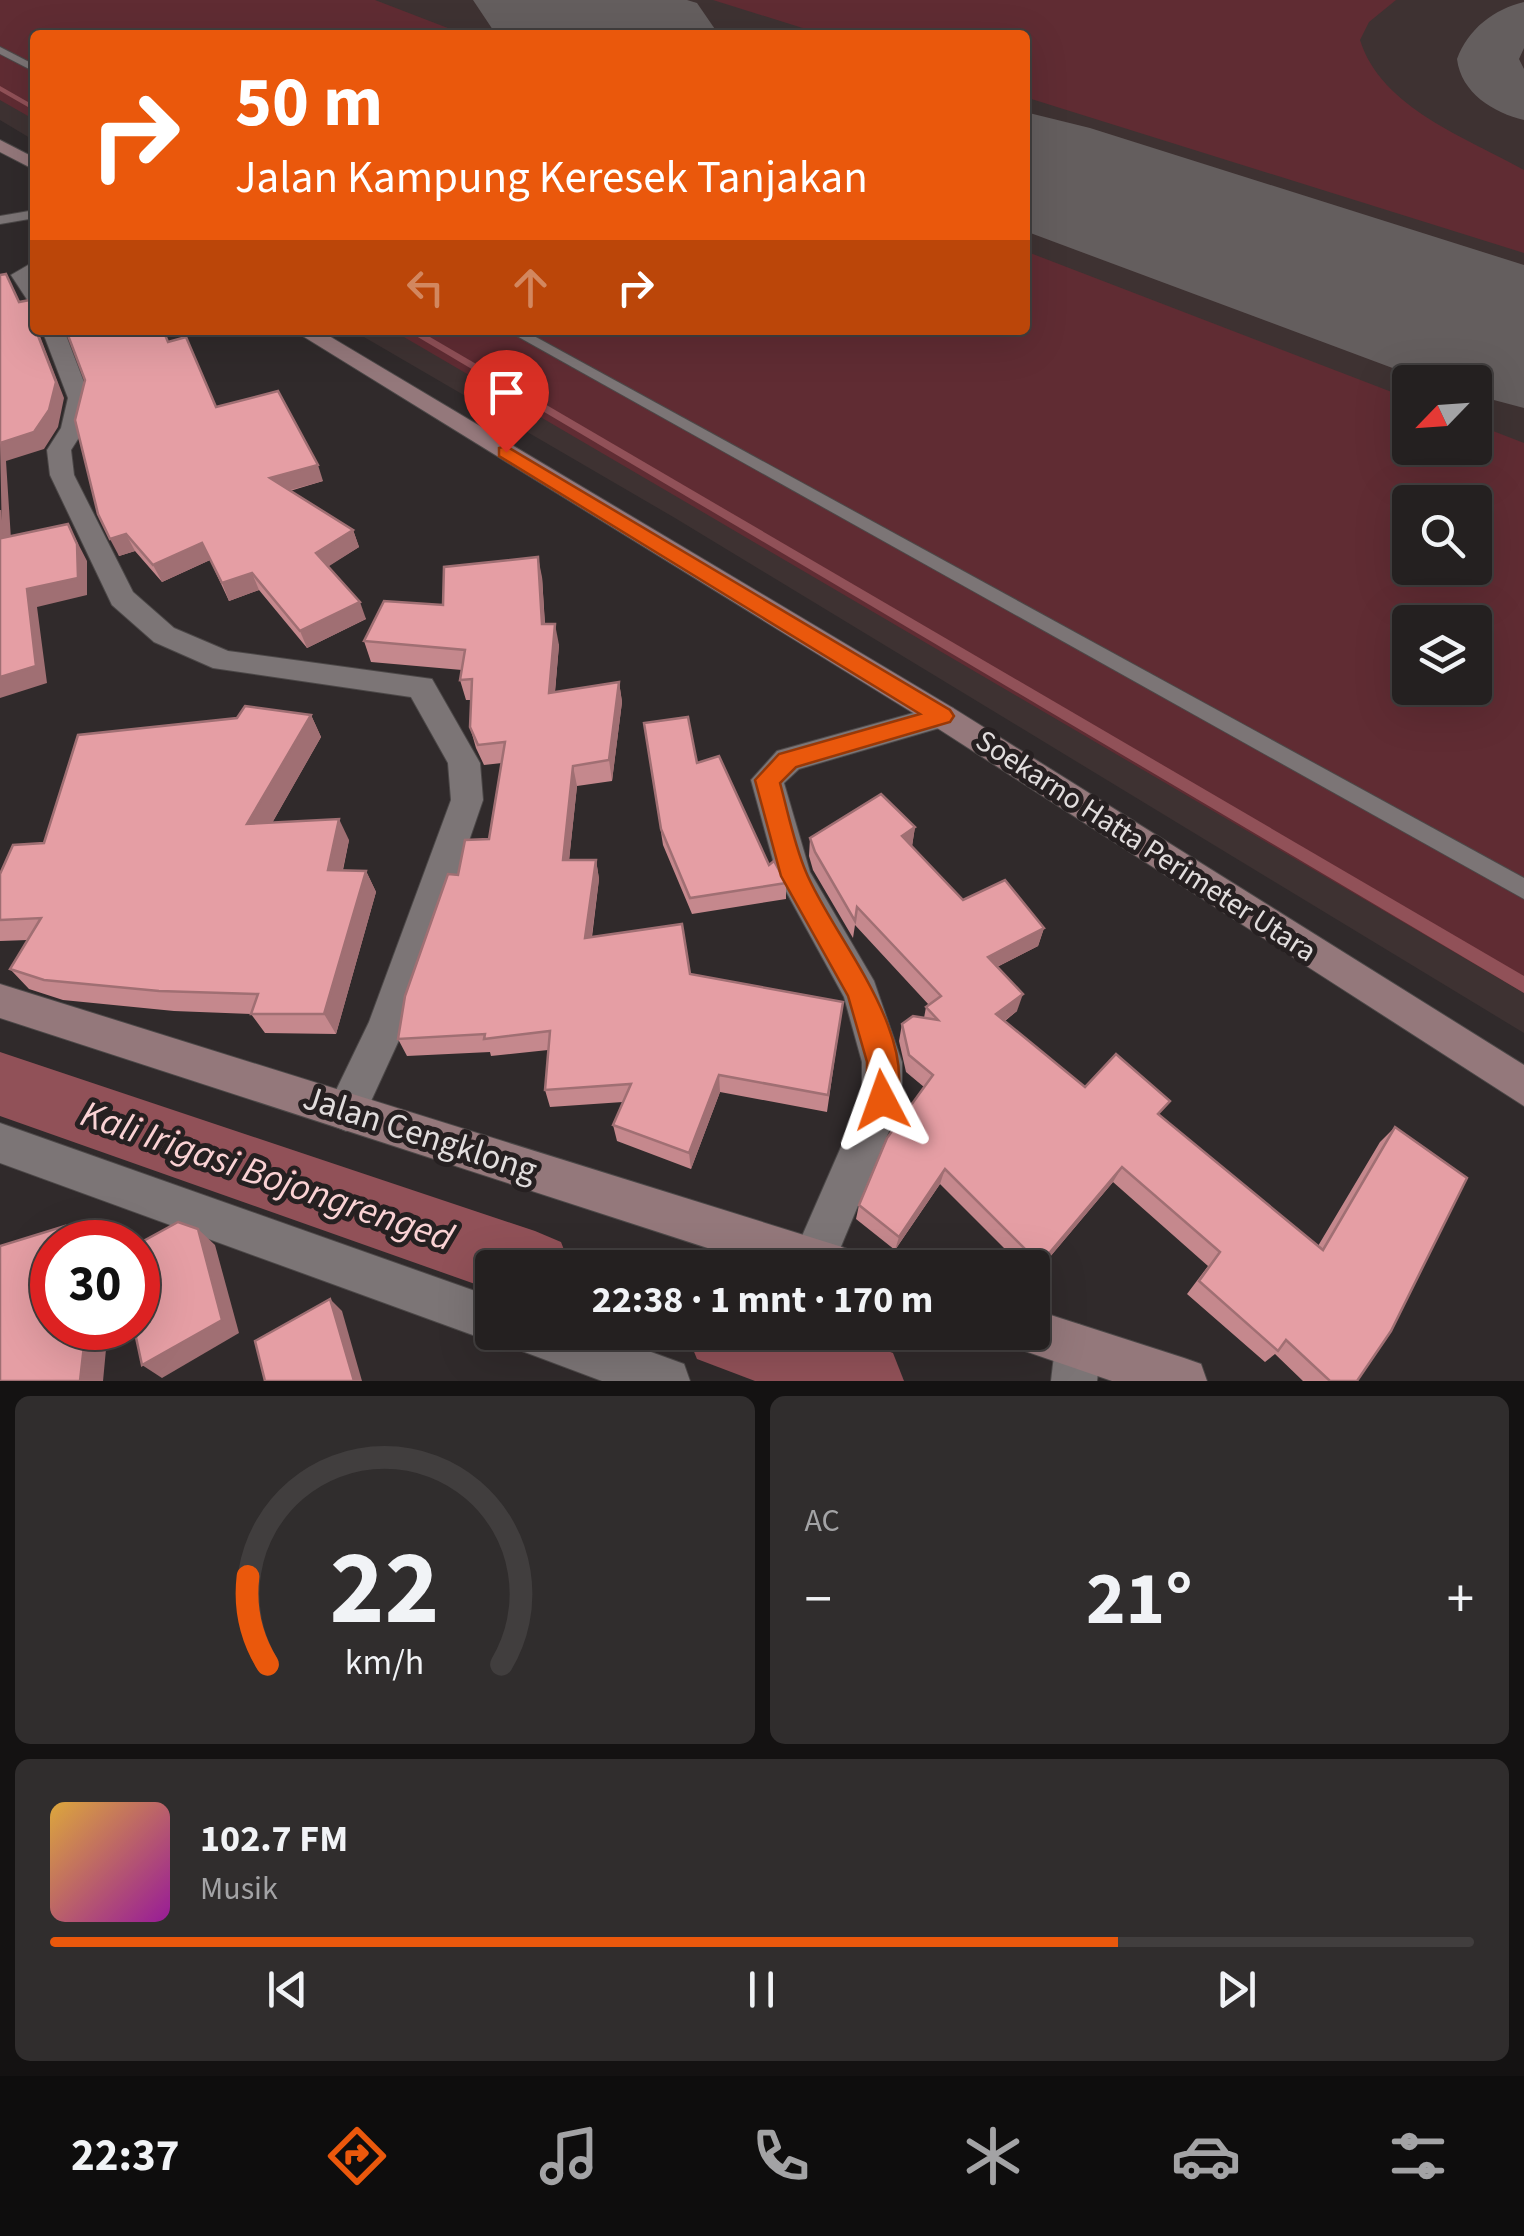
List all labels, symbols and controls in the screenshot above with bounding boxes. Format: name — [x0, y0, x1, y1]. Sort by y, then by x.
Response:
text: 50 m — [235, 53, 383, 153]
icon: right — [70, 70, 200, 200]
text: Jalan Kampung Keresek Tanjakan — [235, 146, 868, 210]
icon: left — [398, 260, 453, 315]
icon: ahead — [503, 260, 558, 315]
icon: right — [608, 260, 663, 315]
pin — [464, 350, 549, 453]
icon: arrive — [479, 365, 534, 420]
north arrow — [1392, 365, 1492, 465]
map controls — [1392, 365, 1492, 705]
button: search — [1392, 485, 1492, 585]
button: layers — [1392, 605, 1492, 705]
street label: Soekarno Hatta Perimeter Utara — [967, 719, 1325, 973]
position arrow — [830, 1048, 934, 1152]
street label: Jalan Cengklong — [297, 1073, 544, 1195]
water label: Kali Irigasi Bojongrenged — [74, 1087, 461, 1265]
speed limit sign: 30 — [30, 1220, 160, 1350]
text: 22:38 · 1 mnt · 170 m — [592, 1273, 933, 1327]
text: AC — [805, 1498, 840, 1544]
text: 22 — [330, 1516, 440, 1664]
text: 21° — [1086, 1546, 1193, 1653]
text: − — [805, 1561, 832, 1639]
text: + — [1447, 1561, 1474, 1639]
text: km/h — [345, 1637, 424, 1688]
text: 102.7 FM — [200, 1812, 348, 1866]
text: Musik — [200, 1866, 278, 1912]
icon: previous — [260, 1962, 315, 2017]
icon: pause — [734, 1962, 789, 2017]
icon: next — [1209, 1962, 1264, 2017]
icon: directions — [322, 2121, 392, 2191]
icon: music — [534, 2121, 604, 2191]
icon: phone — [746, 2121, 816, 2191]
icon: climate — [958, 2121, 1028, 2191]
icon: car — [1171, 2121, 1241, 2191]
icon: filters — [1383, 2121, 1453, 2191]
text: 22:37 — [71, 2124, 180, 2188]

